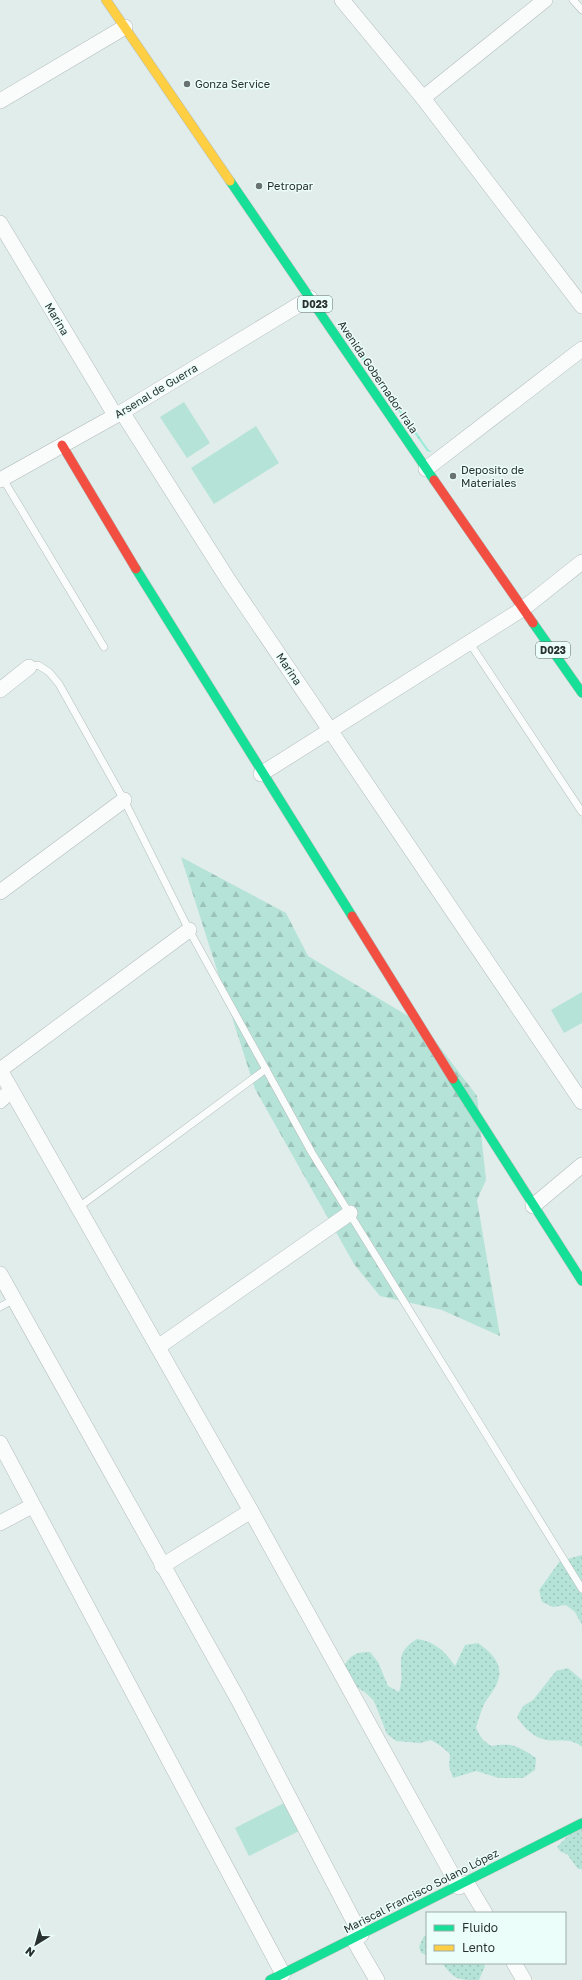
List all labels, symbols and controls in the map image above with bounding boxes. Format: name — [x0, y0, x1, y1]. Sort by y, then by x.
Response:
place label: Gonza Service — [195, 77, 270, 90]
marker: Gonza Service — [182, 79, 192, 89]
place label: Petropar — [267, 179, 314, 192]
marker: Petropar — [254, 181, 264, 191]
road number: D023 — [298, 296, 332, 312]
street label: Marina — [43, 300, 72, 337]
street label: Avenida Gobernador Irala — [336, 318, 421, 436]
street label: Arsenal de Guerra — [112, 361, 200, 420]
place label: Deposito de Materiales — [461, 463, 524, 489]
marker: Deposito de Materiales — [448, 471, 458, 481]
road number: D023 — [536, 642, 570, 658]
street label: Marina — [274, 650, 305, 687]
street label: Mariscal Francisco Solano López — [341, 1846, 501, 1935]
legend — [426, 1912, 566, 1964]
text: Fluido — [462, 1920, 498, 1935]
north arrow — [16, 1924, 56, 1964]
text: Lento — [462, 1940, 495, 1955]
text: N — [22, 1945, 37, 1960]

